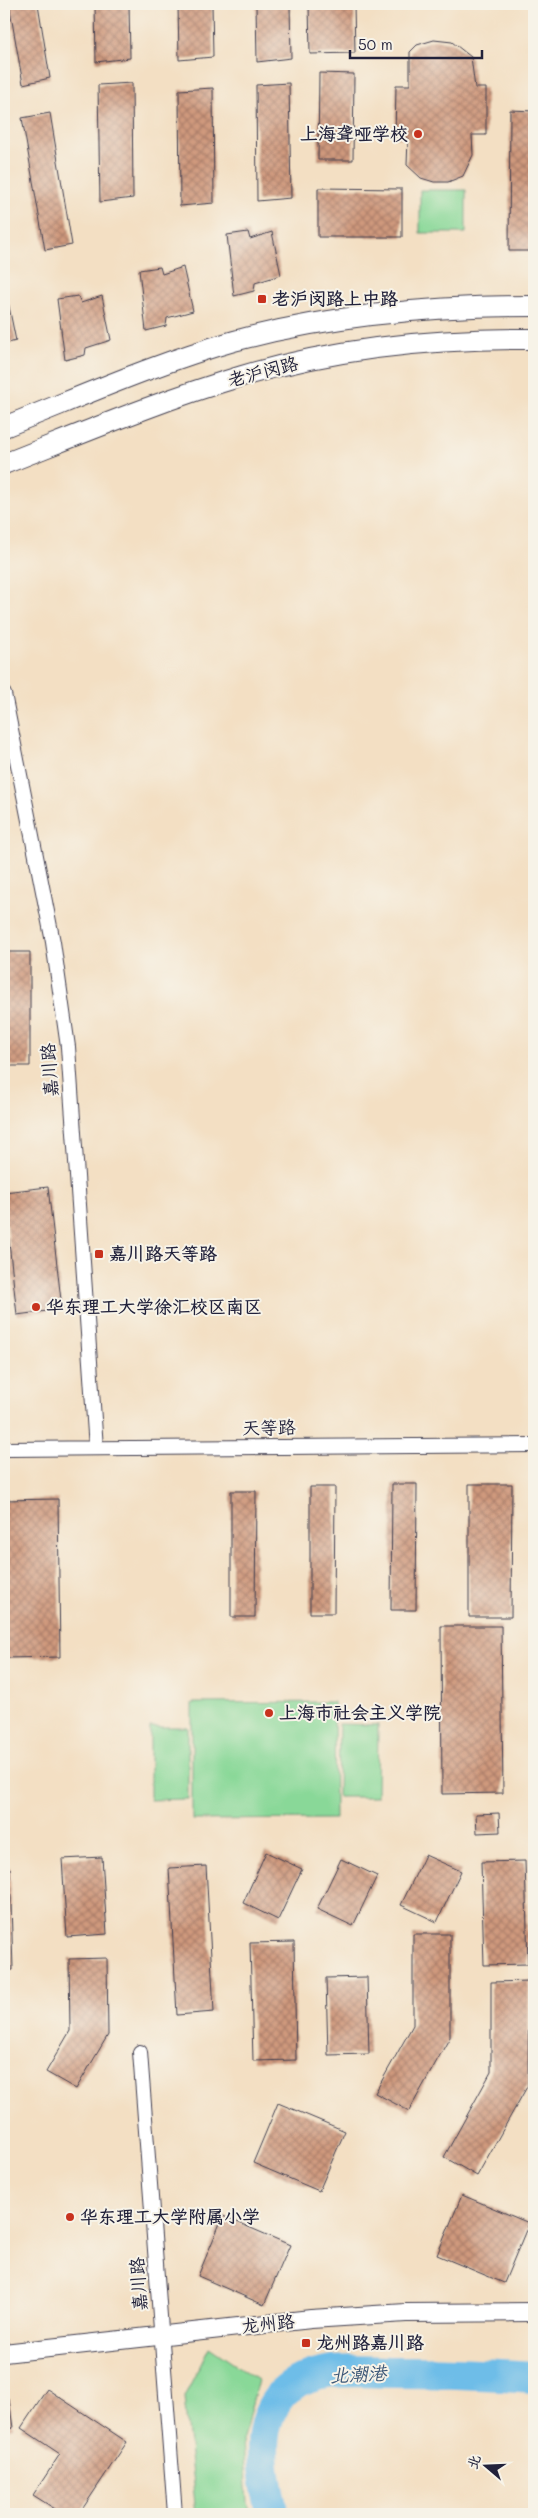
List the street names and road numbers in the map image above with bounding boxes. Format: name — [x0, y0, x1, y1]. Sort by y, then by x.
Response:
street label: 老沪闵路 — [225, 350, 301, 392]
street label: 嘉川路 — [35, 1042, 63, 1098]
street label: 天等路 — [242, 1415, 296, 1439]
street label: 嘉川路 — [124, 2256, 152, 2312]
street label: 龙州路 — [240, 2308, 296, 2338]

